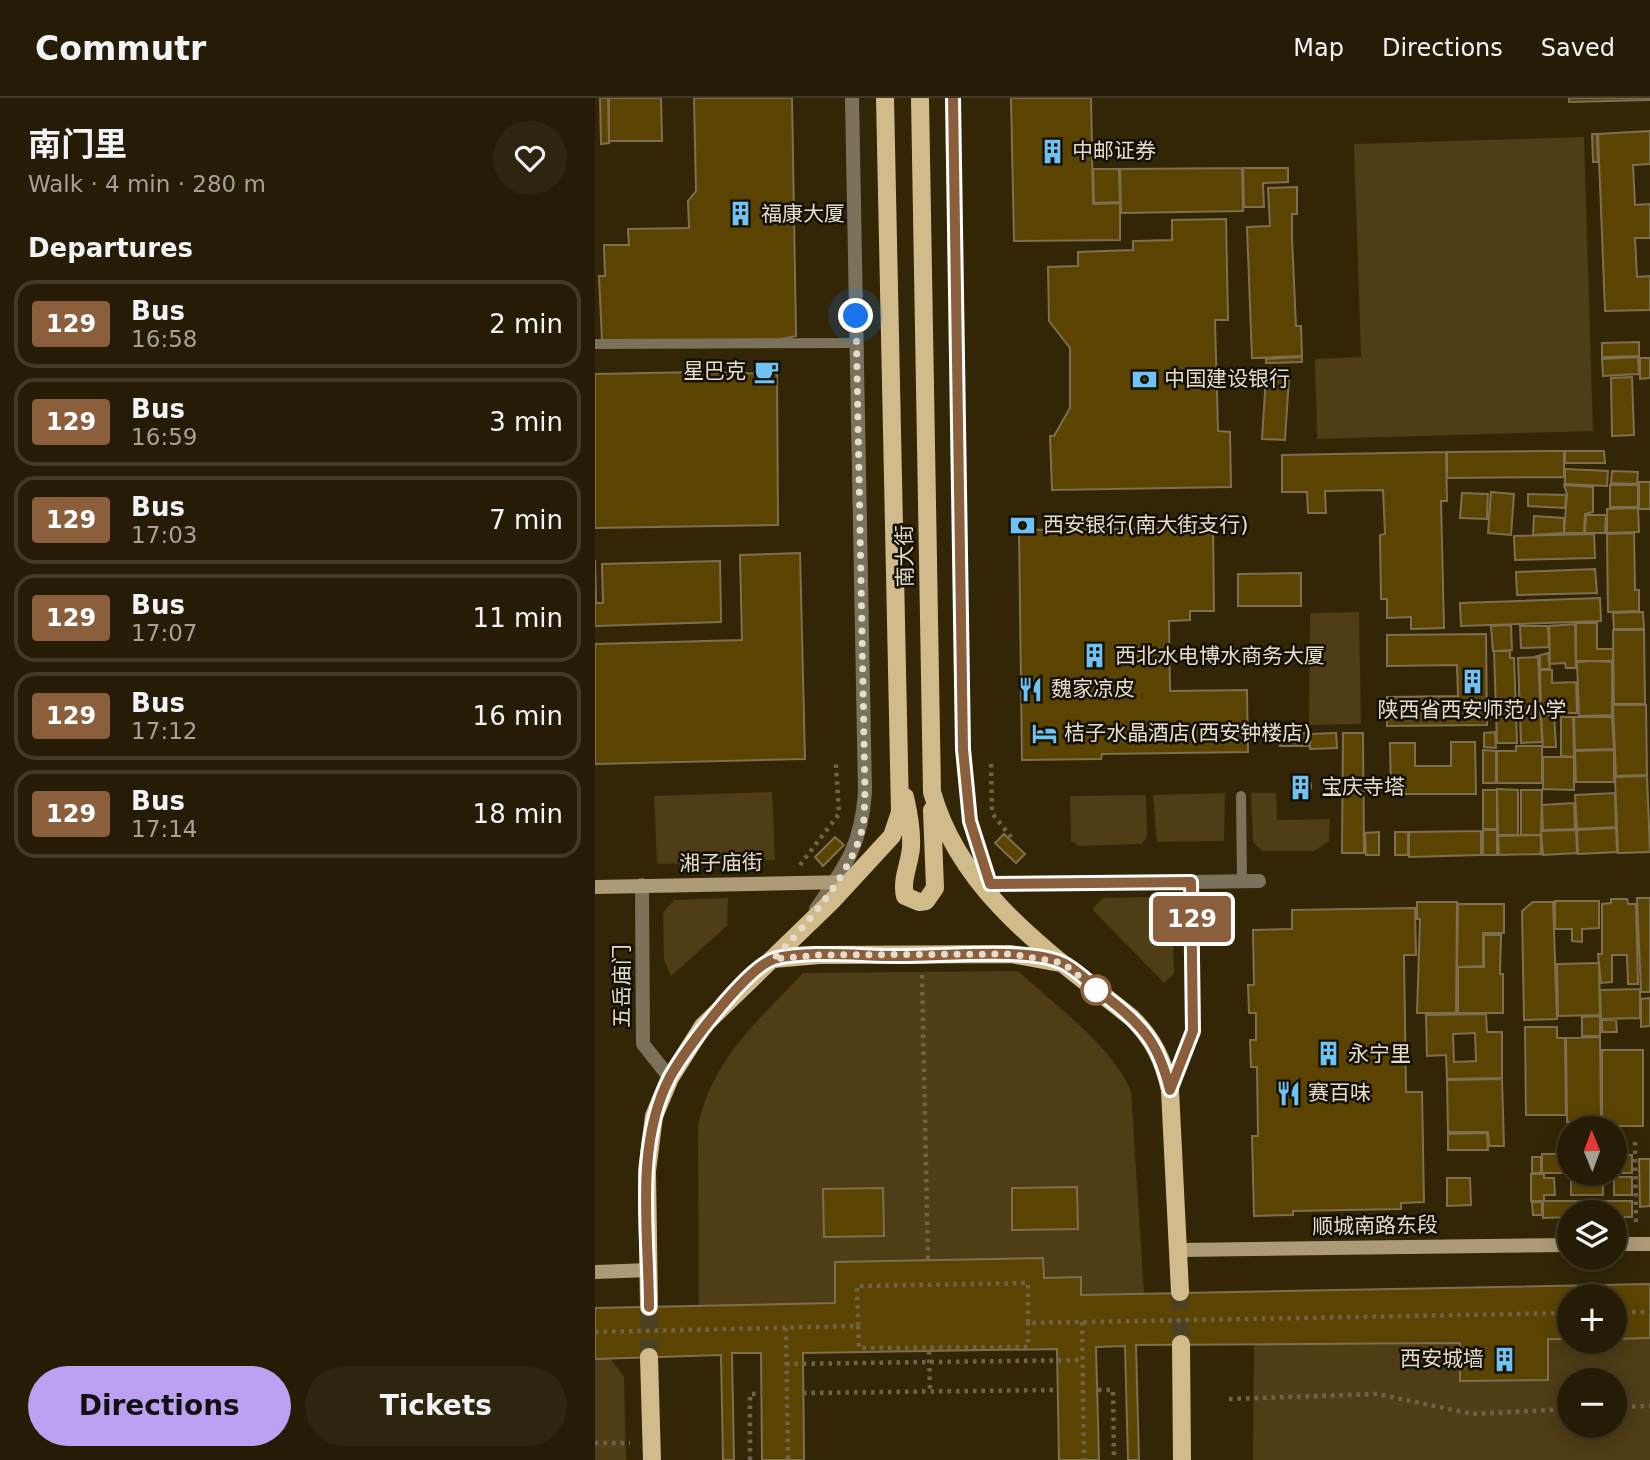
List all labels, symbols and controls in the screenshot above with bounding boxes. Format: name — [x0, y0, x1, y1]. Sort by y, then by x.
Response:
text: Commutr — [35, 29, 206, 68]
text: Map — [1293, 34, 1344, 62]
text: Directions — [1382, 34, 1503, 62]
text: Saved — [1541, 34, 1615, 62]
button: heart — [493, 121, 567, 195]
text: 南门里 — [28, 125, 127, 164]
building icon: 中邮证券 — [1038, 137, 1066, 165]
place label: 中邮证券 — [1072, 139, 1156, 163]
text: Walk · 4 min · 280 m — [28, 171, 266, 197]
building icon: 福康大厦 — [727, 200, 755, 228]
place label: 福康大厦 — [761, 202, 845, 226]
text: Departures — [28, 233, 193, 263]
text: Bus — [131, 296, 185, 326]
your location — [838, 298, 873, 333]
text: 2 min — [489, 309, 563, 339]
text: 129 — [46, 310, 96, 338]
text: 16:58 — [131, 326, 197, 352]
cafe icon: 星巴克 — [752, 357, 780, 385]
place label: 星巴克 — [683, 359, 746, 383]
bank icon: 中国建设银行 — [1130, 365, 1158, 393]
place label: 中国建设银行 — [1164, 367, 1290, 391]
text: Bus — [131, 394, 185, 424]
text: 3 min — [489, 407, 563, 437]
text: 129 — [46, 408, 96, 436]
text: 16:59 — [131, 424, 197, 450]
text: Bus — [131, 492, 185, 522]
text: 7 min — [489, 505, 563, 535]
text: 129 — [46, 506, 96, 534]
bank icon: 西安银行(南大街支行) — [1009, 511, 1037, 539]
place label: 西安银行(南大街支行) — [1043, 513, 1248, 537]
text: 17:03 — [131, 522, 197, 548]
street label: 南大街 — [892, 524, 918, 588]
text: Bus — [131, 590, 185, 620]
text: 11 min — [473, 603, 563, 633]
text: 129 — [46, 604, 96, 632]
text: 17:07 — [131, 620, 197, 646]
building icon: 西北水电博水商务大厦 — [1081, 642, 1109, 670]
place label: 西北水电博水商务大厦 — [1115, 644, 1325, 668]
building icon: 陕西省西安师范小学 — [1458, 667, 1486, 695]
restaurant icon: 魏家凉皮 — [1017, 675, 1045, 703]
place label: 魏家凉皮 — [1051, 677, 1135, 701]
text: Bus — [131, 688, 185, 718]
place label: 陕西省西安师范小学 — [1378, 698, 1567, 722]
text: 16 min — [473, 701, 563, 731]
text: 129 — [46, 702, 96, 730]
text: 17:12 — [131, 718, 197, 744]
hotel icon: 桔子水晶酒店(西安钟楼店) — [1030, 719, 1058, 747]
place label: 桔子水晶酒店(西安钟楼店) — [1064, 721, 1311, 745]
building icon: 宝庆寺塔 — [1287, 773, 1315, 801]
place label: 宝庆寺塔 — [1321, 775, 1405, 799]
text: Bus — [131, 786, 185, 816]
text: 18 min — [473, 799, 563, 829]
text: 129 — [46, 800, 96, 828]
text: 17:14 — [131, 816, 197, 842]
street label: 湘子庙街 — [679, 850, 763, 876]
line badge: 129 — [1152, 896, 1232, 942]
text: 129 — [1167, 905, 1217, 933]
street label: 五岳庙门 — [610, 944, 634, 1028]
unlabelled marker — [1081, 975, 1111, 1005]
building icon: 永宁里 — [1314, 1040, 1342, 1068]
place label: 永宁里 — [1348, 1042, 1411, 1066]
restaurant icon: 赛百味 — [1274, 1079, 1302, 1107]
place label: 赛百味 — [1308, 1081, 1371, 1105]
north arrow — [1557, 1116, 1627, 1186]
map controls — [1557, 1116, 1627, 1438]
button: layers — [1557, 1200, 1627, 1270]
street label: 顺城南路东段 — [1312, 1213, 1438, 1239]
button: + — [1557, 1284, 1627, 1354]
building icon: 西安城墙 — [1490, 1345, 1518, 1373]
place label: 西安城墙 — [1400, 1347, 1484, 1371]
button: Directions — [28, 1366, 291, 1446]
button: Tickets — [305, 1366, 567, 1446]
button: − — [1557, 1368, 1627, 1438]

